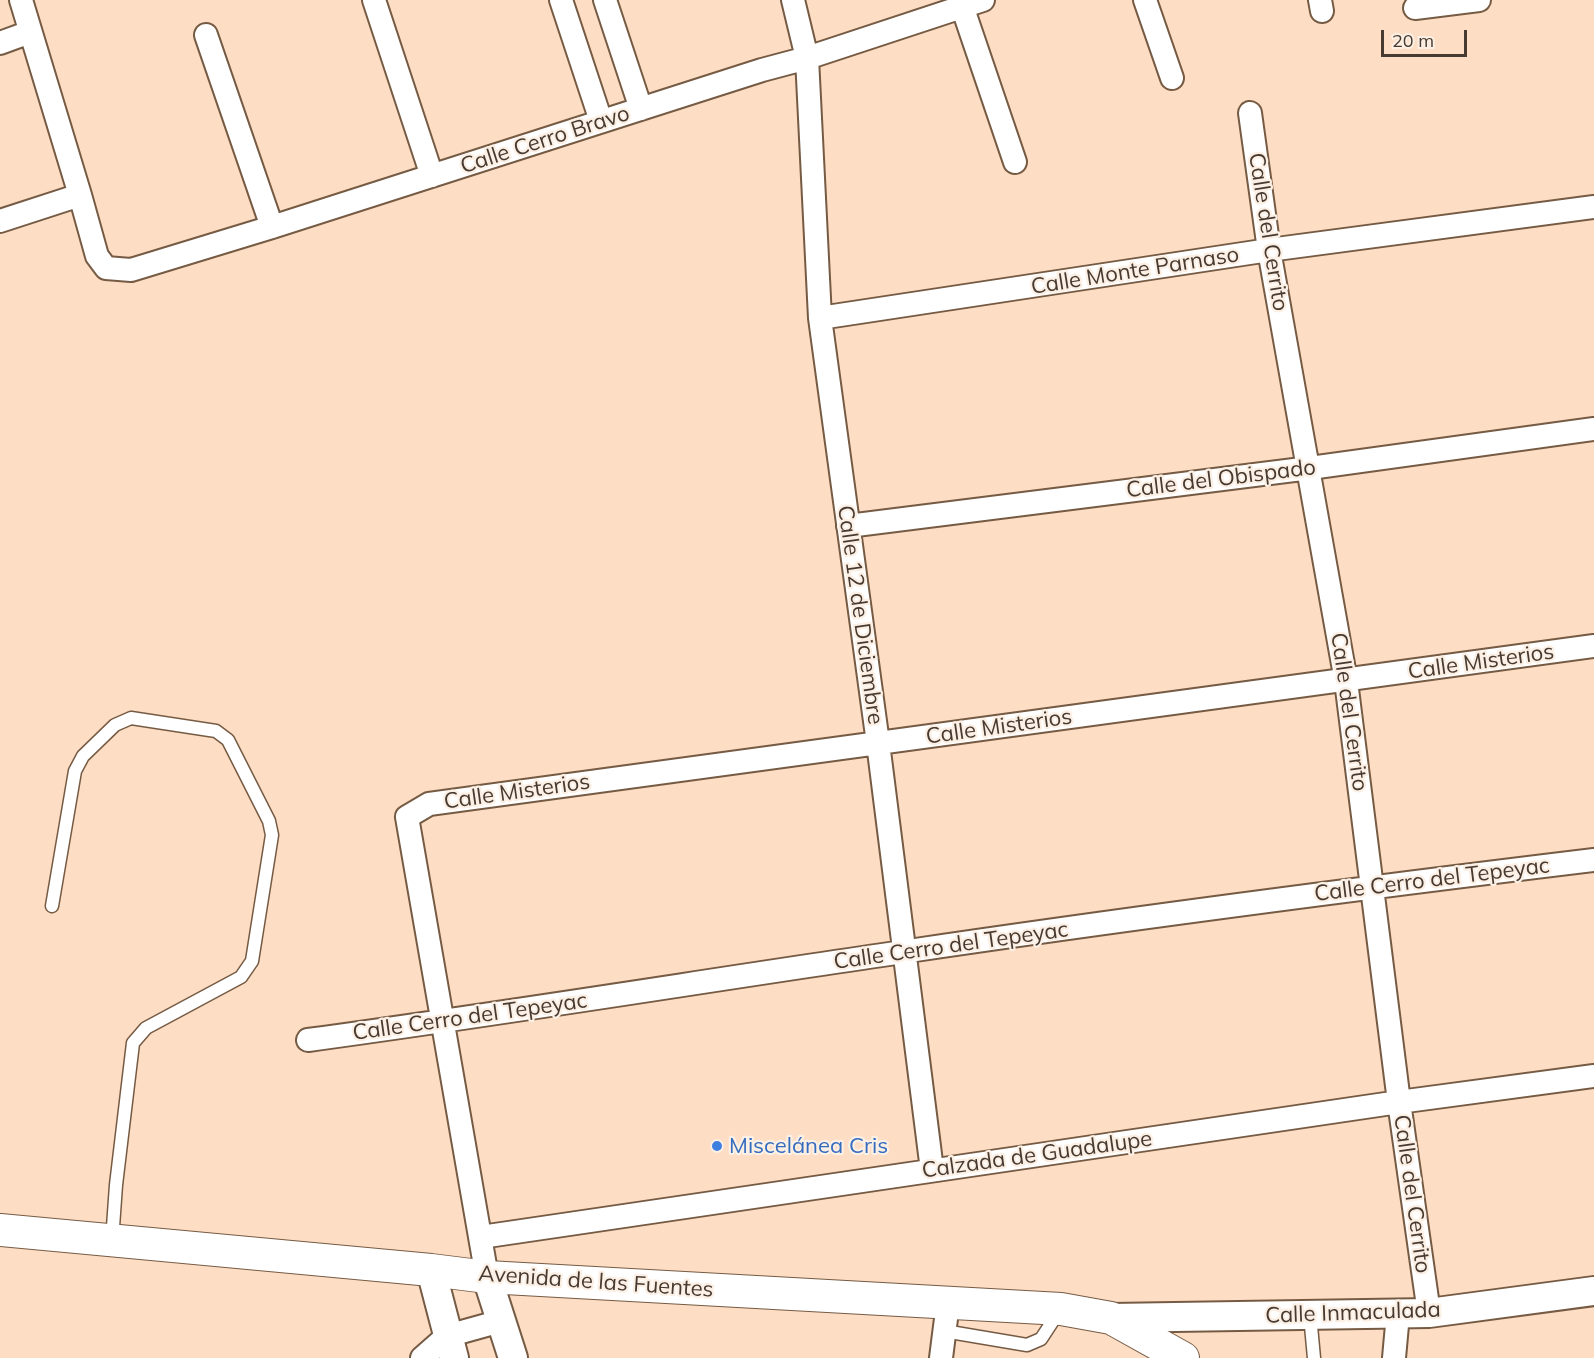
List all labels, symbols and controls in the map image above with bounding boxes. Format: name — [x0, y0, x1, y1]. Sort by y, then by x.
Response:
scale bar — [1384, 18, 1470, 56]
text: 20 m — [1392, 29, 1434, 52]
street label: Calle Cerro Bravo — [457, 100, 633, 180]
street label: Calle del Cerrito — [1242, 151, 1294, 313]
street label: Calle Monte Parnaso — [1029, 242, 1241, 300]
street label: Calle del Obispado — [1125, 454, 1317, 504]
street label: Calle 12 de Diciembre — [832, 504, 888, 726]
street label: Calle del Cerrito — [1325, 631, 1373, 793]
street label: Calle Misterios — [1406, 639, 1556, 685]
street label: Calle Misterios — [924, 704, 1074, 750]
street label: Calle Misterios — [442, 769, 592, 815]
street label: Calle Cerro del Tepeyac — [1313, 852, 1551, 908]
street label: Calle Cerro del Tepeyac — [832, 916, 1070, 976]
street label: Calle Cerro del Tepeyac — [351, 987, 589, 1047]
street label: Calle del Cerrito — [1388, 1113, 1436, 1275]
street label: Calzada de Guadalupe — [920, 1126, 1154, 1184]
place label: Miscelánea Cris — [729, 1133, 888, 1159]
marker: Miscelánea Cris — [710, 1139, 724, 1153]
street label: Avenida de las Fuentes — [478, 1261, 714, 1303]
street label: Calle Inmaculada — [1265, 1297, 1441, 1329]

